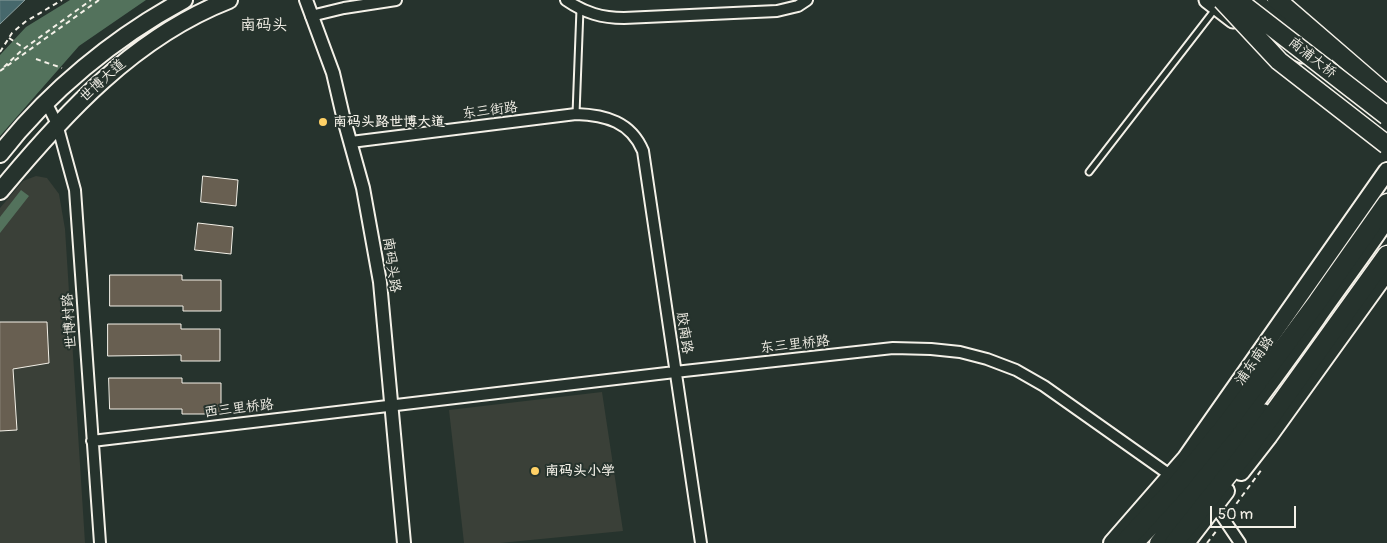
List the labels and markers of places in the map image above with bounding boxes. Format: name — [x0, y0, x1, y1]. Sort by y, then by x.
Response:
place label: 南码头路世博大道 — [333, 114, 445, 130]
marker: 南码头路世博大道 — [317, 116, 329, 128]
place label: 南码头小学 — [545, 463, 615, 479]
marker: 南码头小学 — [529, 465, 541, 477]

